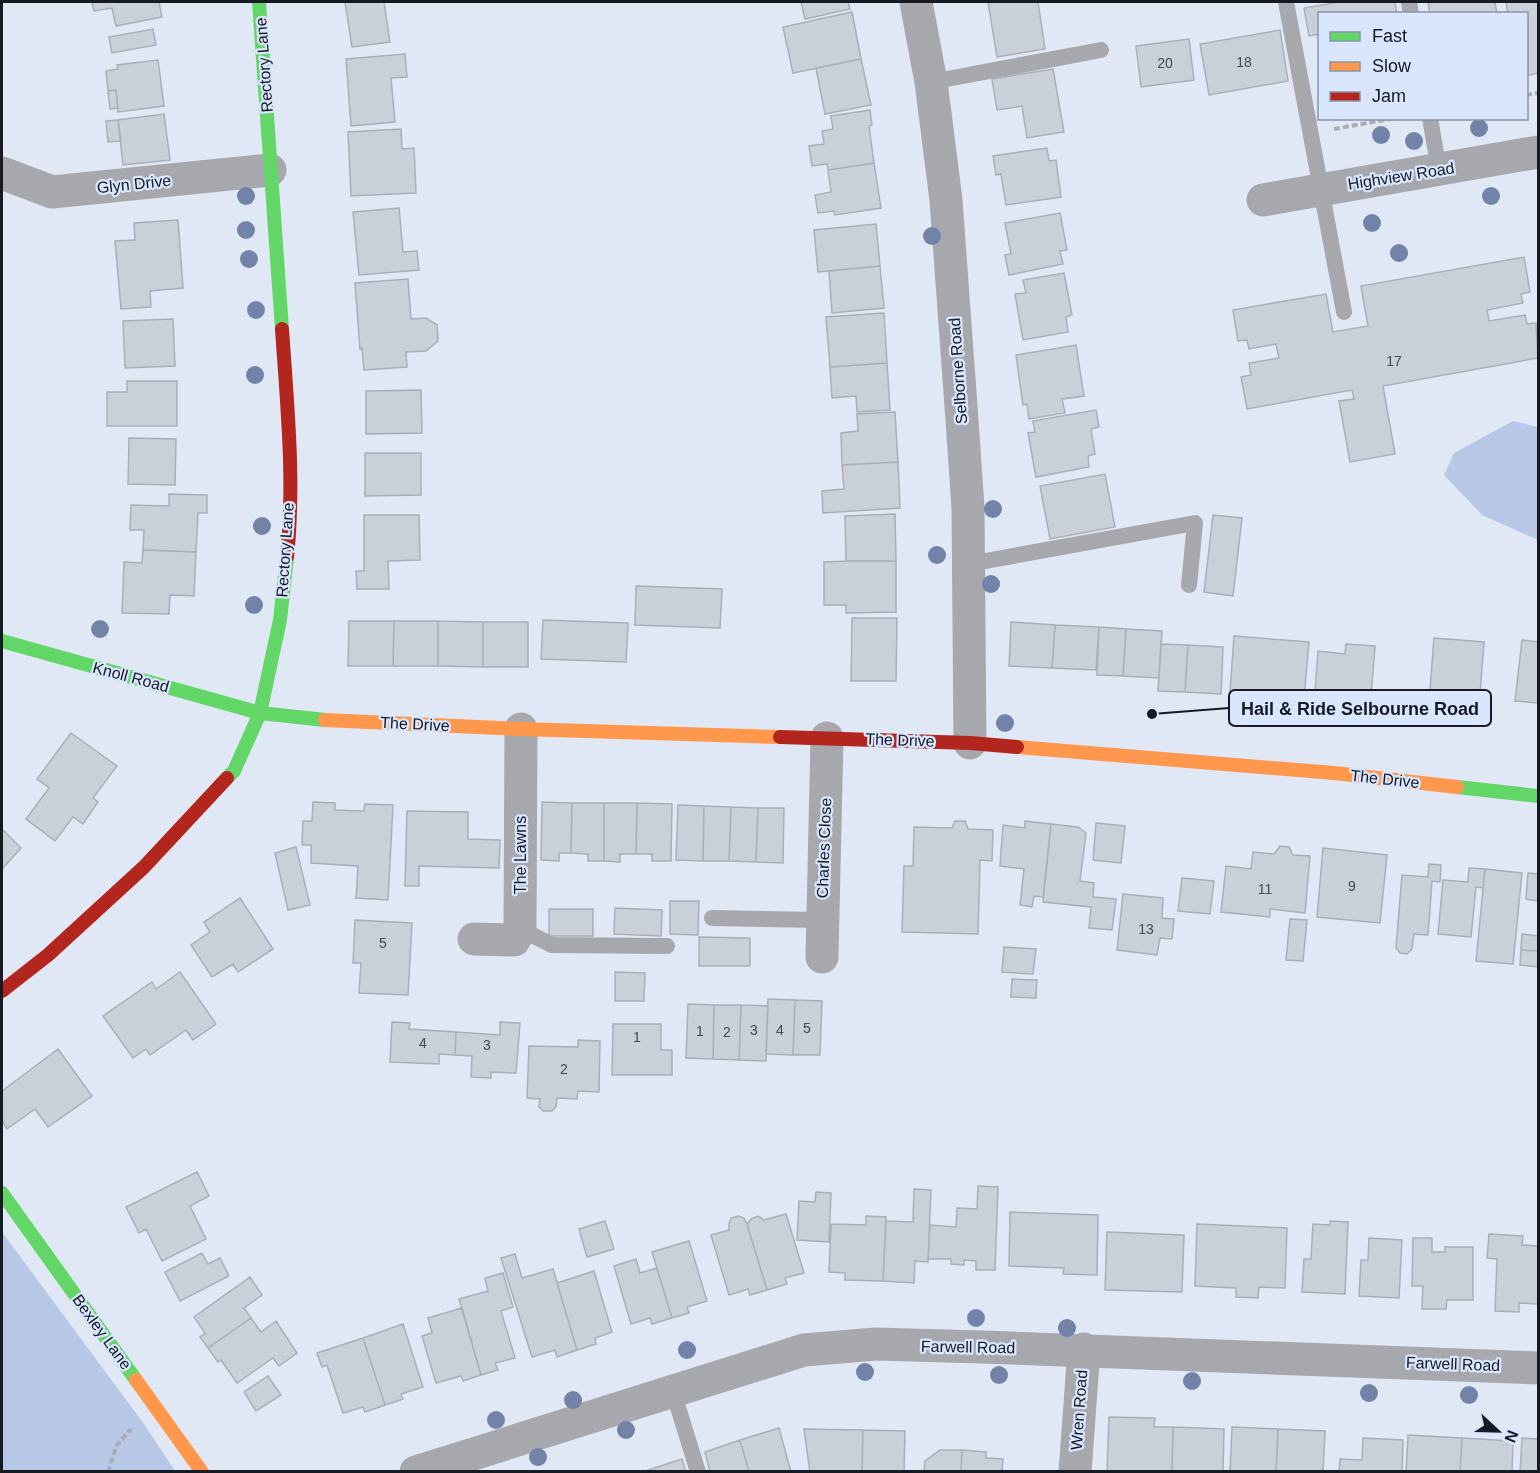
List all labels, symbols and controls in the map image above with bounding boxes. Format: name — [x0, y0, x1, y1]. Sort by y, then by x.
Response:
legend — [1318, 12, 1528, 120]
street label: Rectory Lane — [252, 17, 276, 113]
text: Fast — [1372, 26, 1407, 46]
house number: 18 — [1236, 54, 1252, 70]
house number: 20 — [1157, 55, 1173, 71]
text: Slow — [1372, 56, 1412, 76]
text: Jam — [1372, 86, 1406, 106]
street label: Highview Road — [1347, 159, 1455, 193]
street label: Glyn Drive — [96, 172, 172, 196]
street label: Selborne Road — [946, 317, 970, 425]
house number: 17 — [1386, 353, 1402, 369]
street label: Rectory Lane — [273, 502, 297, 598]
street label: Knoll Road — [91, 659, 171, 695]
callout: Hail & Ride Selbourne Road — [1229, 690, 1491, 726]
text: Hail & Ride Selbourne Road — [1241, 699, 1479, 719]
street label: The Drive — [380, 714, 450, 734]
street label: The Drive — [865, 730, 935, 750]
street label: The Drive — [1350, 767, 1420, 791]
street label: Charles Close — [814, 797, 834, 899]
street label: The Lawns — [512, 816, 529, 894]
house number: 9 — [1348, 878, 1356, 894]
house number: 11 — [1258, 881, 1272, 897]
house number: 13 — [1138, 921, 1154, 937]
house number: 5 — [379, 935, 387, 951]
house number: 5 — [803, 1020, 811, 1036]
house number: 3 — [750, 1022, 758, 1038]
house number: 4 — [776, 1022, 784, 1038]
house number: 1 — [696, 1023, 704, 1039]
house number: 2 — [723, 1024, 731, 1040]
house number: 1 — [633, 1029, 641, 1045]
house number: 4 — [419, 1035, 427, 1051]
house number: 3 — [483, 1037, 491, 1053]
house number: 2 — [560, 1061, 568, 1077]
street label: Bexley Lane — [69, 1291, 135, 1373]
street label: Farwell Road — [921, 1338, 1015, 1356]
street label: Farwell Road — [1406, 1354, 1500, 1374]
street label: Wren Road — [1068, 1369, 1090, 1451]
north arrow — [1468, 1401, 1528, 1461]
text: N — [1501, 1428, 1521, 1445]

